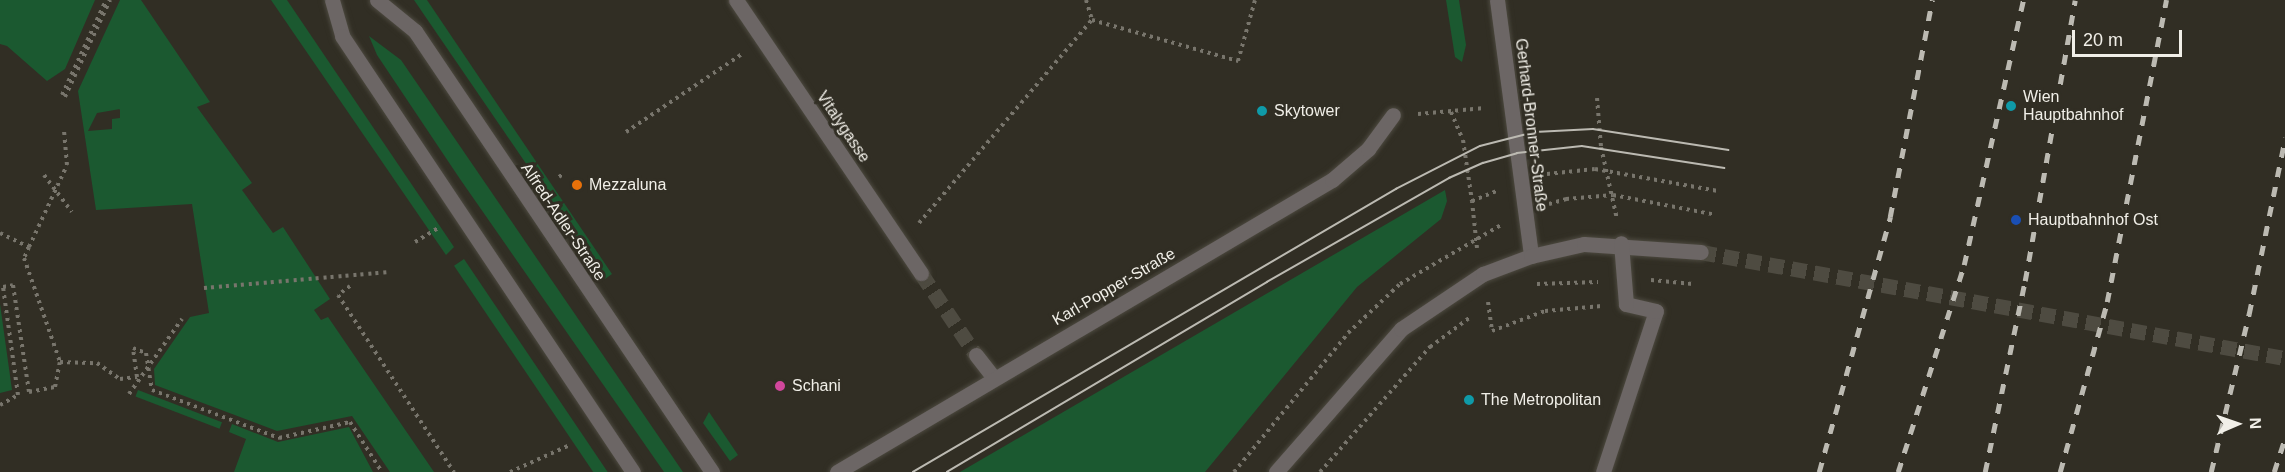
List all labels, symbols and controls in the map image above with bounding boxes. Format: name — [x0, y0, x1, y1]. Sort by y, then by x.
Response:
scale bar — [2075, 18, 2184, 56]
text: 20 m — [2083, 30, 2123, 50]
street label: Gerhard-Bronner-Straße — [1511, 37, 1551, 213]
place label: Wien Hauptbahnhof — [2023, 87, 2124, 125]
street label: Vitalygasse — [812, 88, 874, 166]
marker: Wien Hauptbahnhof — [2004, 99, 2018, 113]
place label: Skytower — [1274, 101, 1340, 121]
marker: Skytower — [1255, 104, 1269, 118]
street label: Alfred-Adler-Straße — [517, 160, 609, 284]
place label: Mezzaluna — [589, 175, 666, 195]
marker: Mezzaluna — [570, 178, 584, 192]
place label: Hauptbahnhof Ost — [2028, 210, 2158, 230]
marker: Hauptbahnhof Ost — [2009, 213, 2023, 227]
street label: Karl-Popper-Straße — [1049, 244, 1179, 330]
place label: Schani — [792, 376, 841, 396]
marker: Schani — [773, 379, 787, 393]
place label: The Metropolitan — [1481, 390, 1601, 410]
marker: The Metropolitan — [1462, 393, 1476, 407]
north arrow — [2207, 394, 2267, 454]
text: N — [2247, 417, 2264, 429]

